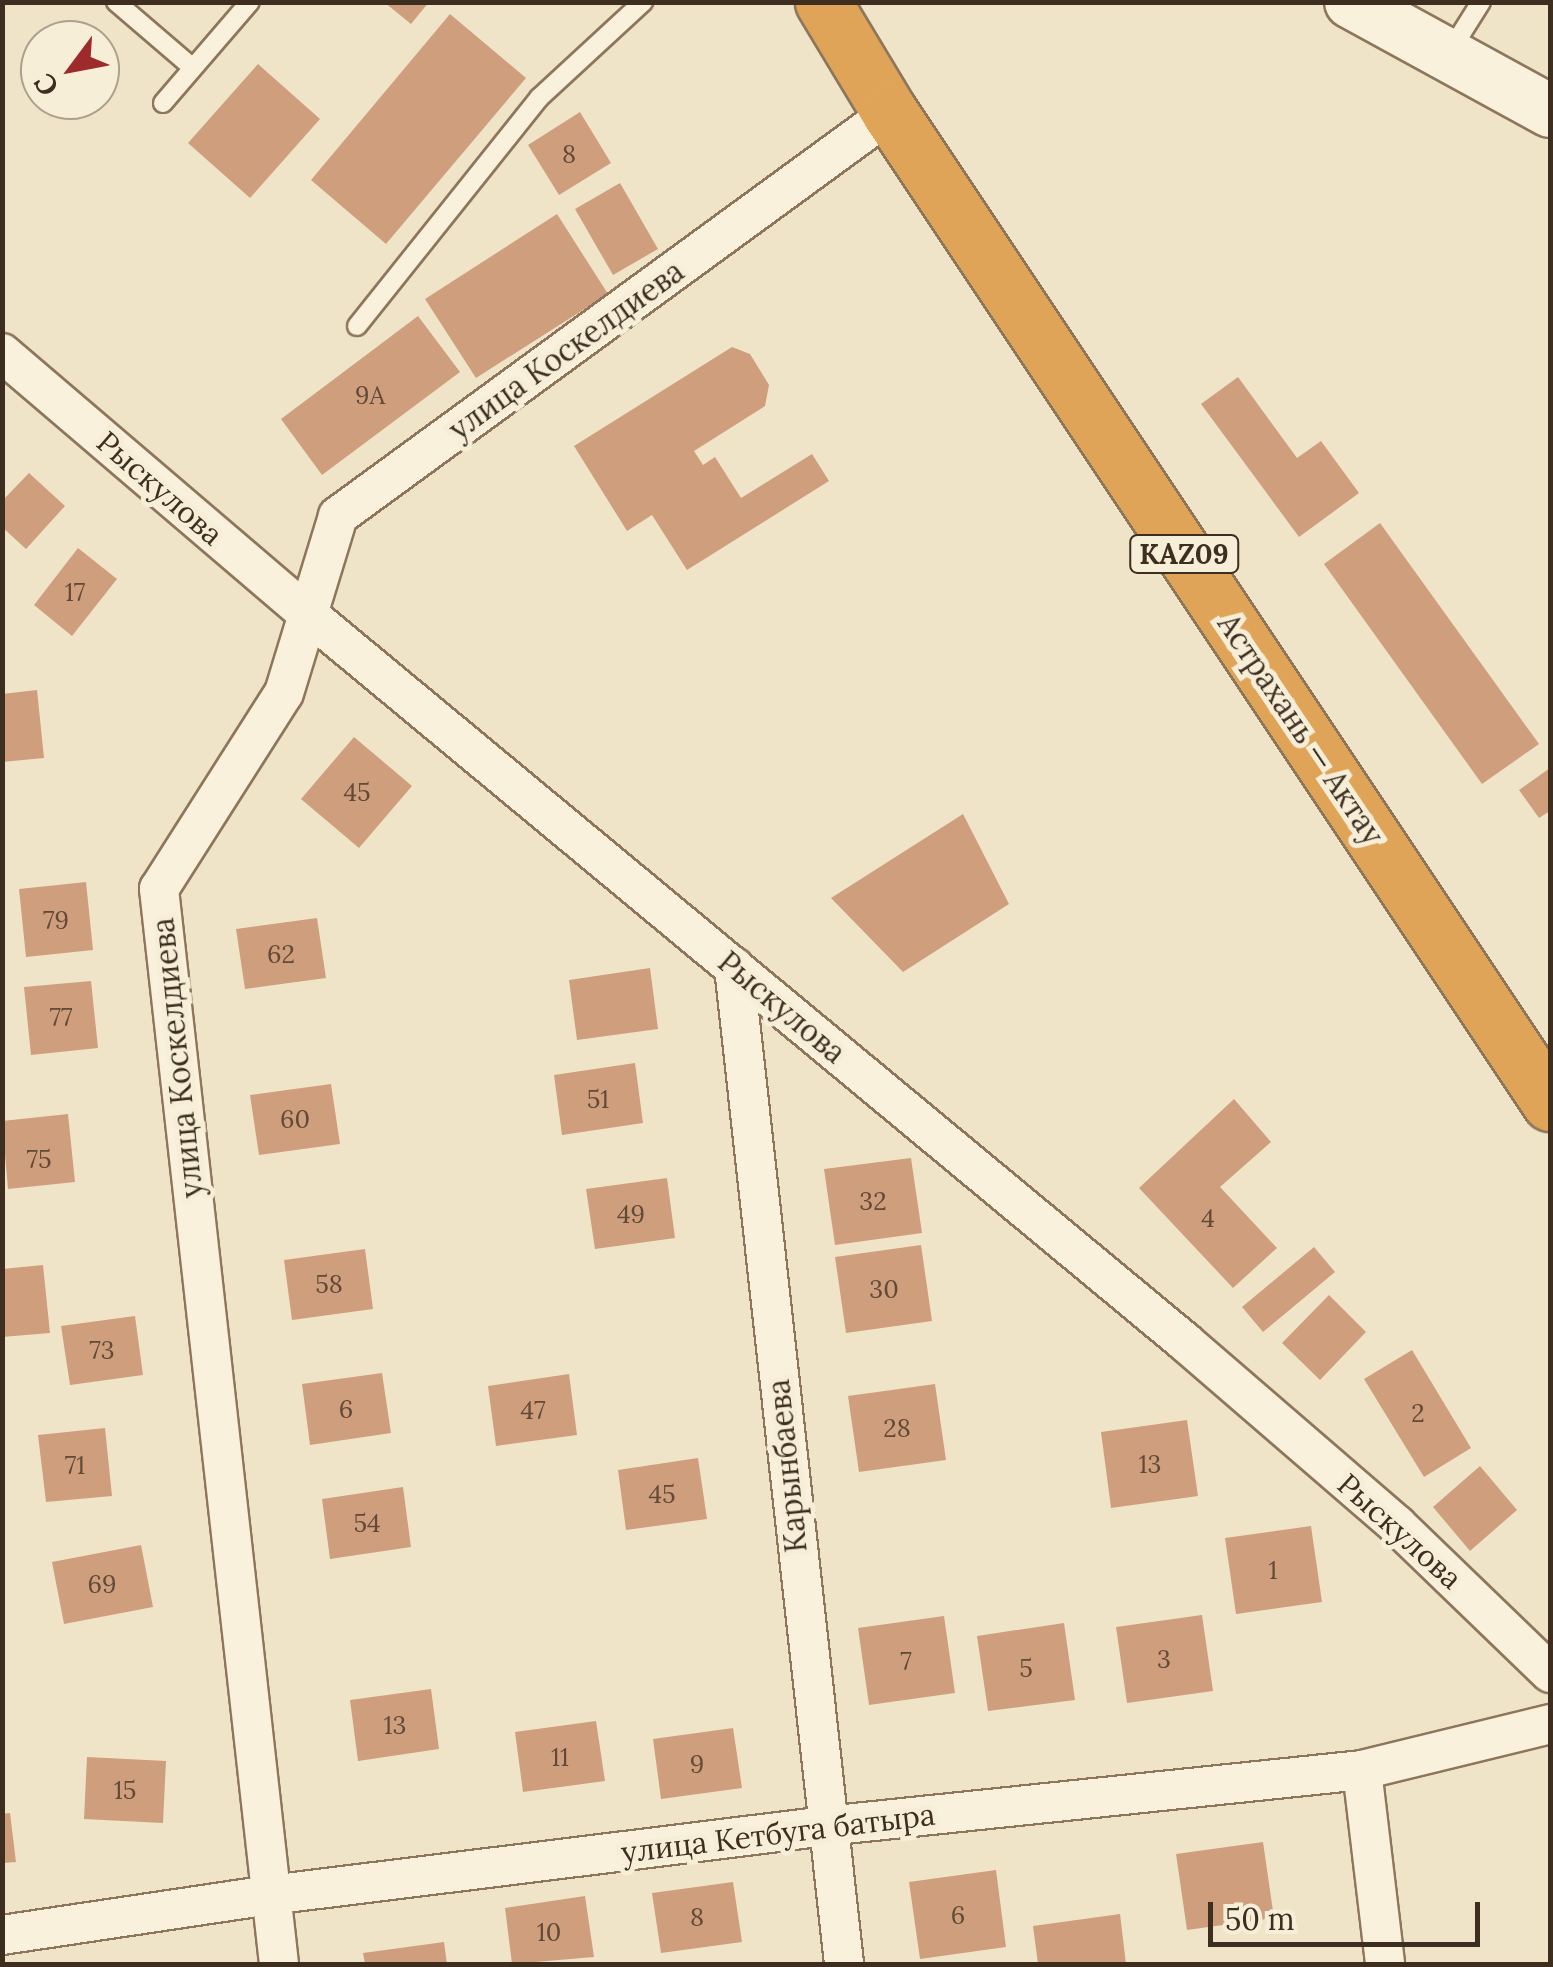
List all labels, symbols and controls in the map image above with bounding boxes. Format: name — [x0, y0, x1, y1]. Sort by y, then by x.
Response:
north arrow — [20, 20, 120, 120]
text: С — [26, 67, 67, 103]
house number: 8 — [562, 139, 576, 169]
street label: улица Коскелдиева — [442, 253, 690, 447]
house number: 9А — [355, 380, 385, 410]
street label: Рыскулова — [90, 424, 230, 552]
road number: KAZ09 — [1129, 531, 1239, 577]
house number: 17 — [65, 577, 85, 607]
street label: Астрахань — Актау — [1211, 607, 1391, 851]
house number: 45 — [343, 777, 371, 807]
house number: 79 — [43, 905, 69, 935]
street label: улица Коскелдиева — [144, 916, 210, 1200]
house number: 62 — [267, 939, 295, 969]
street label: Рыскулова — [711, 943, 853, 1071]
house number: 77 — [49, 1002, 73, 1032]
house number: 51 — [587, 1084, 609, 1114]
house number: 60 — [280, 1104, 310, 1134]
house number: 75 — [26, 1144, 52, 1174]
house number: 32 — [859, 1186, 887, 1216]
house number: 49 — [617, 1199, 645, 1229]
house number: 4 — [1201, 1203, 1215, 1233]
house number: 58 — [315, 1269, 343, 1299]
house number: 30 — [869, 1274, 899, 1304]
house number: 73 — [89, 1335, 115, 1365]
street label: Карынбаева — [760, 1378, 814, 1554]
house number: 6 — [339, 1394, 353, 1424]
house number: 47 — [520, 1395, 546, 1425]
house number: 2 — [1411, 1398, 1425, 1428]
house number: 28 — [883, 1413, 911, 1443]
house number: 13 — [1138, 1449, 1162, 1479]
house number: 71 — [65, 1450, 85, 1480]
street label: Рыскулова — [1330, 1466, 1470, 1596]
house number: 45 — [648, 1479, 676, 1509]
house number: 54 — [353, 1508, 381, 1538]
house number: 1 — [1268, 1555, 1278, 1585]
house number: 69 — [88, 1569, 116, 1599]
house number: 3 — [1157, 1644, 1171, 1674]
house number: 7 — [900, 1646, 912, 1676]
house number: 5 — [1019, 1653, 1033, 1683]
house number: 13 — [383, 1710, 407, 1740]
house number: 11 — [551, 1742, 569, 1772]
house number: 9 — [690, 1749, 704, 1779]
house number: 15 — [114, 1775, 136, 1805]
street label: улица Кетбуга батыра — [619, 1796, 937, 1870]
scale bar — [1213, 1882, 1486, 1944]
house number: 6 — [951, 1900, 965, 1930]
text: 50 m — [1225, 1900, 1295, 1938]
house number: 8 — [690, 1902, 704, 1932]
house number: 10 — [537, 1917, 561, 1947]

